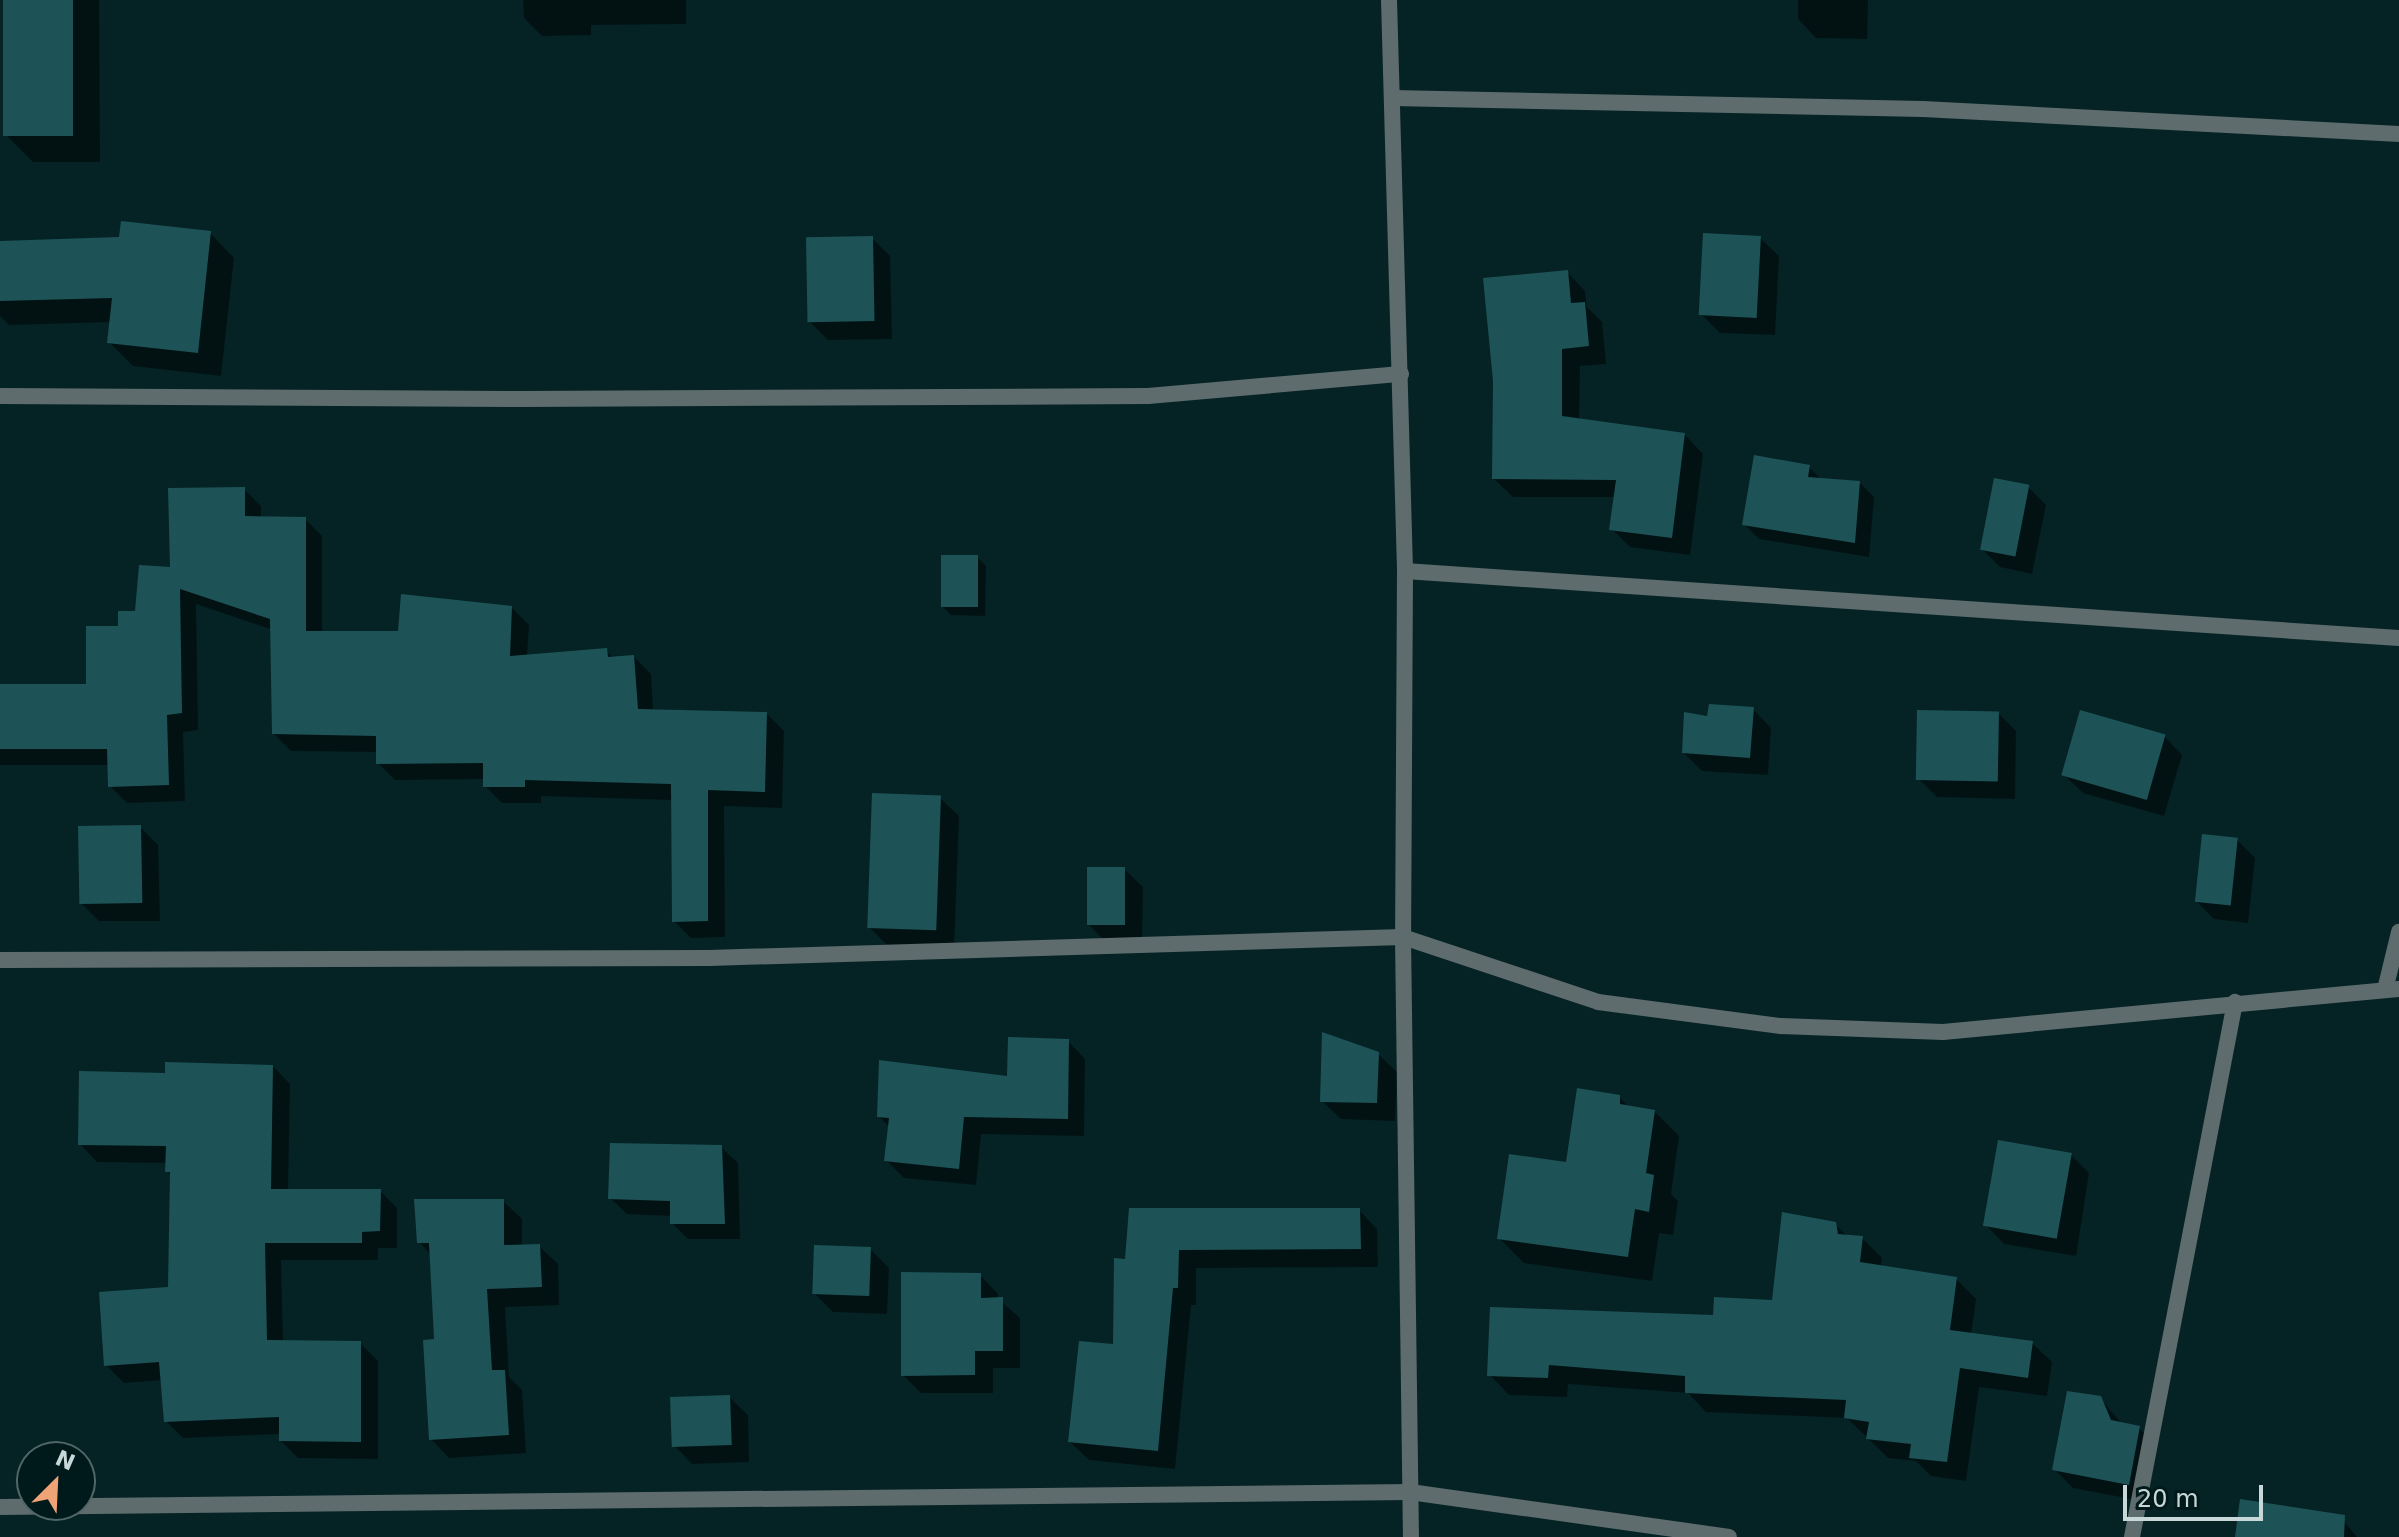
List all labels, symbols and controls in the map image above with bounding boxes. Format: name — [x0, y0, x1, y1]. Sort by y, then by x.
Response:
north arrow — [16, 1441, 96, 1521]
text: N — [52, 1445, 79, 1476]
scale bar — [2127, 1469, 2267, 1519]
text: 20 m — [2137, 1485, 2199, 1513]

